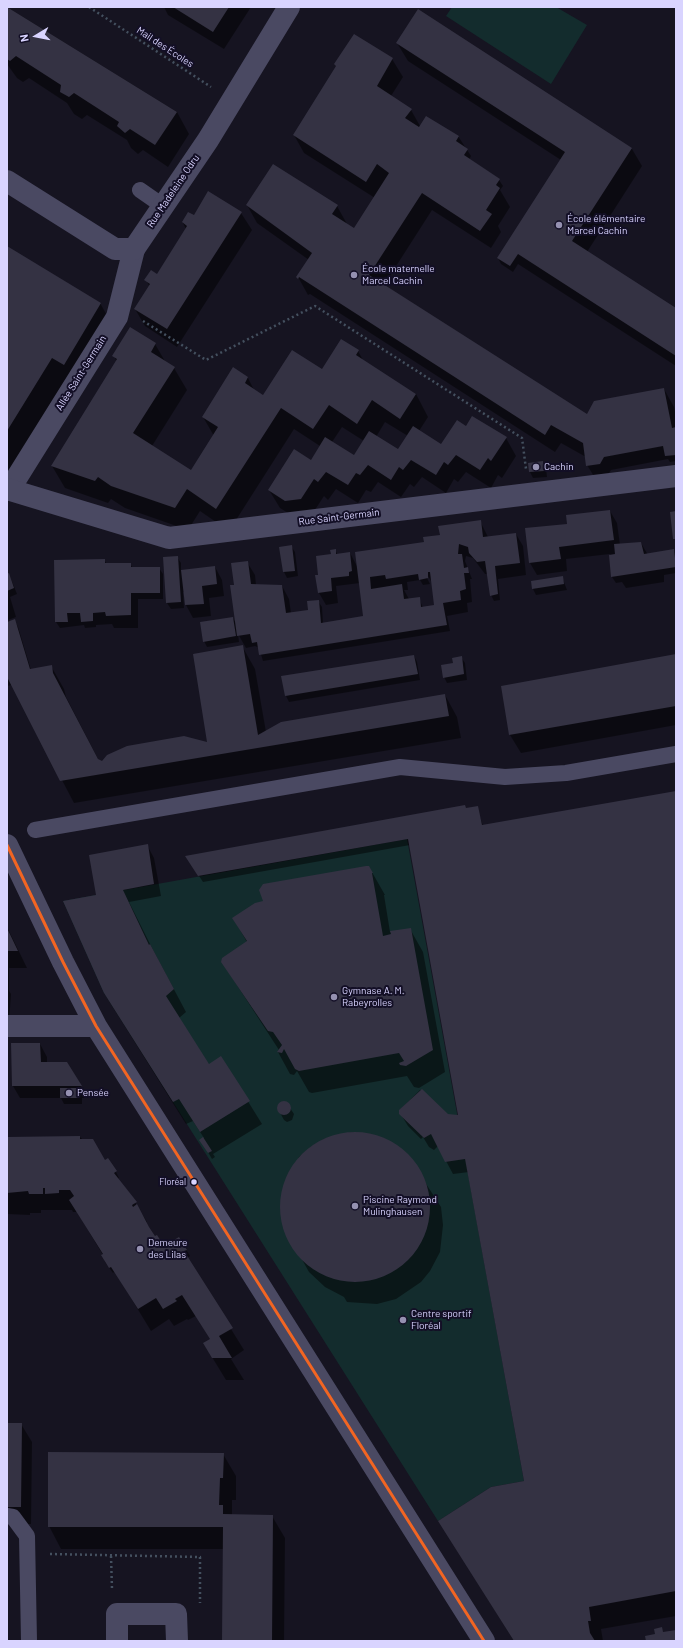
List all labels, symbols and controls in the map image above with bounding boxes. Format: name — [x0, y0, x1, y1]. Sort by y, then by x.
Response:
north arrow — [16, 16, 56, 56]
street label: Mail des Écoles — [134, 24, 196, 70]
text: N — [17, 33, 31, 43]
street label: Rue Madeleine Odru — [144, 152, 202, 230]
place label: École élémentaire Marcel Cachin — [567, 213, 645, 236]
marker: École élémentaire Marcel Cachin — [554, 220, 564, 230]
place label: École maternelle Marcel Cachin — [362, 263, 435, 286]
marker: École maternelle Marcel Cachin — [349, 270, 359, 280]
street label: Allée Saint-Germain — [53, 333, 109, 413]
place label: Cachin — [544, 461, 574, 473]
marker: Cachin — [531, 462, 541, 472]
street label: Rue Saint-Germain — [298, 506, 380, 528]
place label: Gymnase A. M. Rabeyrolles — [342, 985, 404, 1008]
marker: Gymnase A. M. Rabeyrolles — [329, 992, 339, 1002]
place label: Pensée — [77, 1087, 109, 1099]
marker: Pensée — [64, 1088, 74, 1098]
place label: Floréal — [159, 1177, 186, 1187]
marker: Floréal — [189, 1177, 199, 1187]
place label: Piscine Raymond Mulinghausen — [363, 1194, 437, 1218]
marker: Piscine Raymond Mulinghausen — [350, 1201, 360, 1211]
place label: Demeure des Lilas — [148, 1237, 187, 1260]
marker: Demeure des Lilas — [135, 1244, 145, 1254]
place label: Centre sportif Floréal — [411, 1308, 472, 1332]
marker: Centre sportif Floréal — [398, 1315, 408, 1325]

